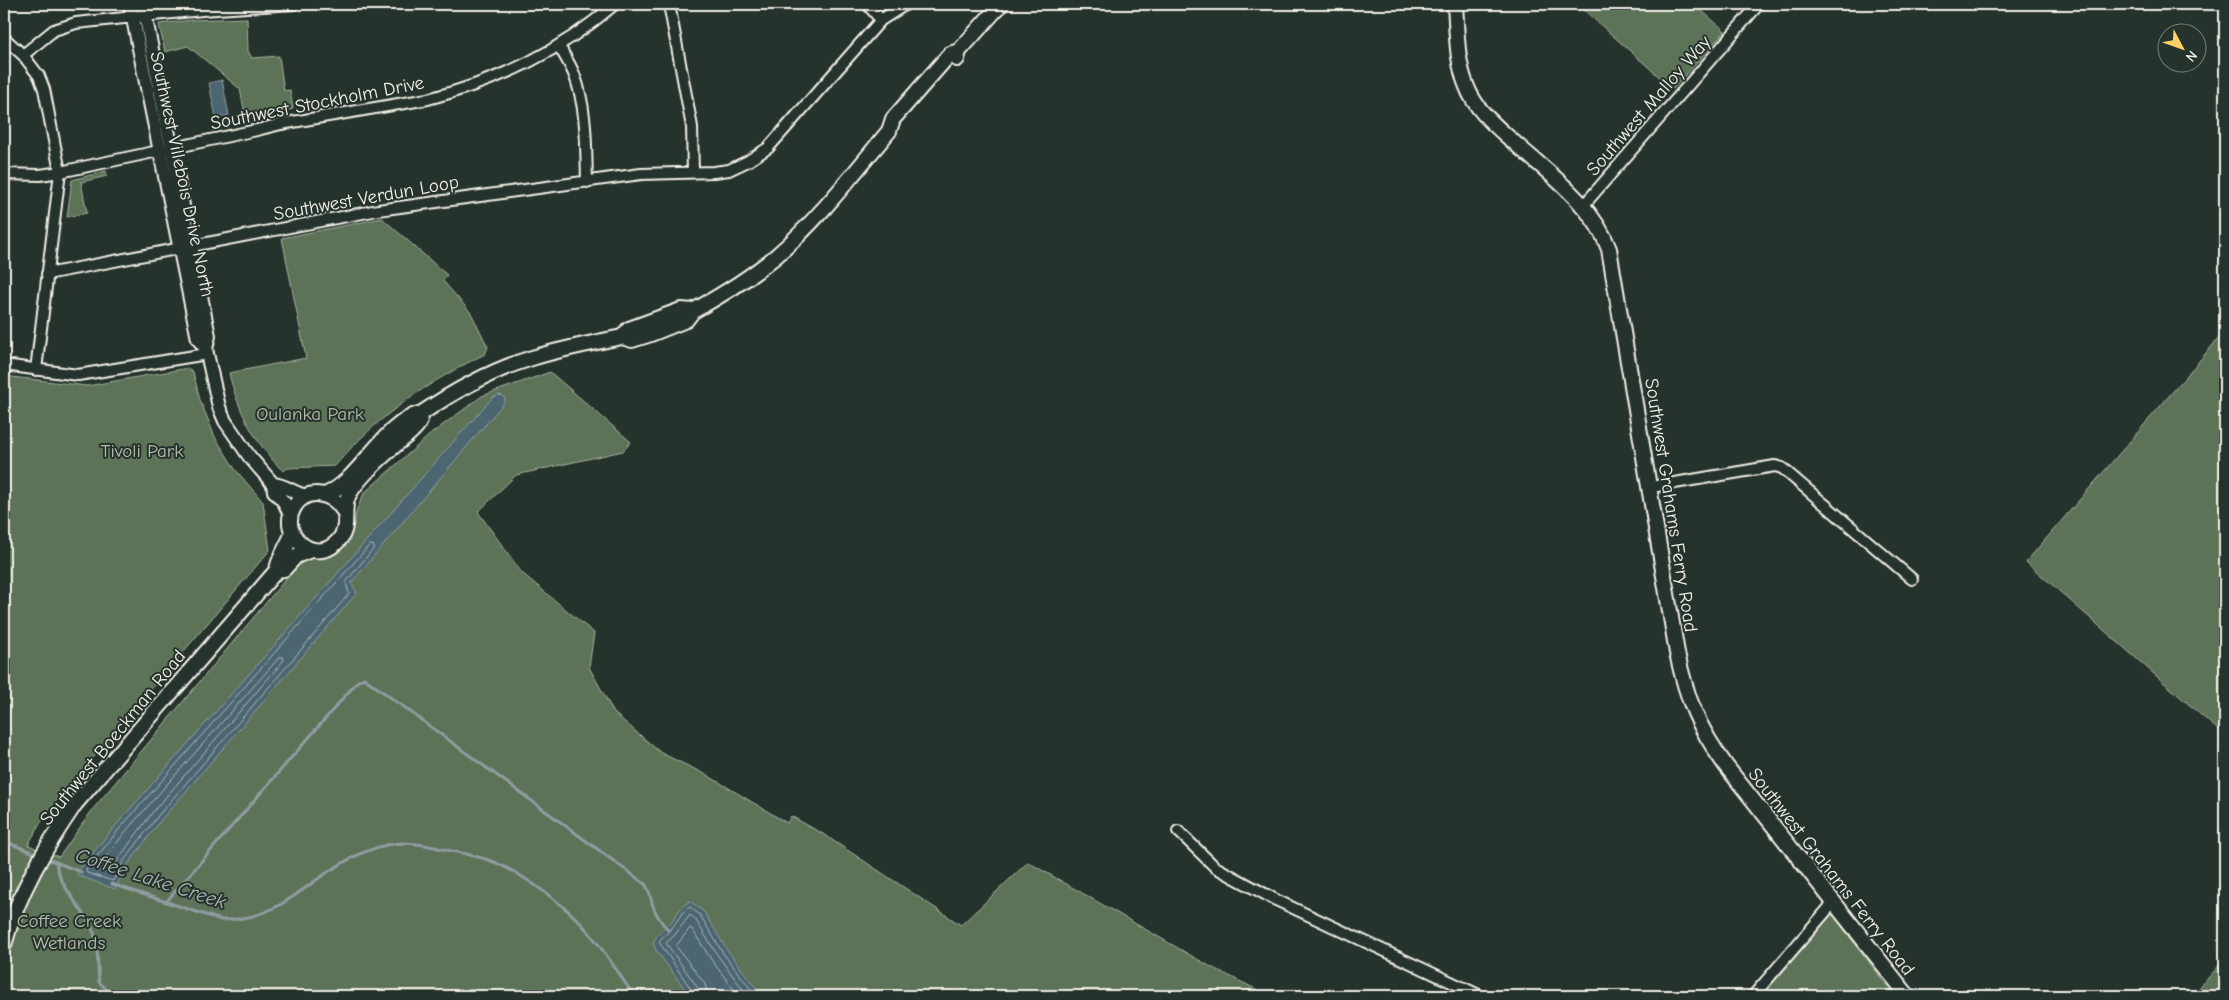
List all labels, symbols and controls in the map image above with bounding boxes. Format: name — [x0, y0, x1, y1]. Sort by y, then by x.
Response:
north arrow — [2156, 22, 2206, 72]
street label: Southwest Malloy Way — [1582, 31, 1716, 180]
text: N — [2182, 47, 2201, 65]
street label: Southwest Villebois Drive North — [145, 50, 219, 299]
street label: Southwest Stockholm Drive — [208, 71, 426, 135]
street label: Southwest Verdun Loop — [272, 171, 460, 225]
street label: Southwest Grahams Ferry Road — [1640, 377, 1702, 634]
park label: Oulanka Park — [256, 403, 365, 425]
park label: Tivoli Park — [100, 440, 184, 462]
street label: Southwest Boeckman Road — [35, 646, 190, 830]
street label: Southwest Grahams Ferry Road — [1743, 764, 1919, 980]
water label: Coffee Lake Creek — [73, 843, 229, 914]
park label: Coffee Creek Wetlands — [17, 910, 122, 954]

